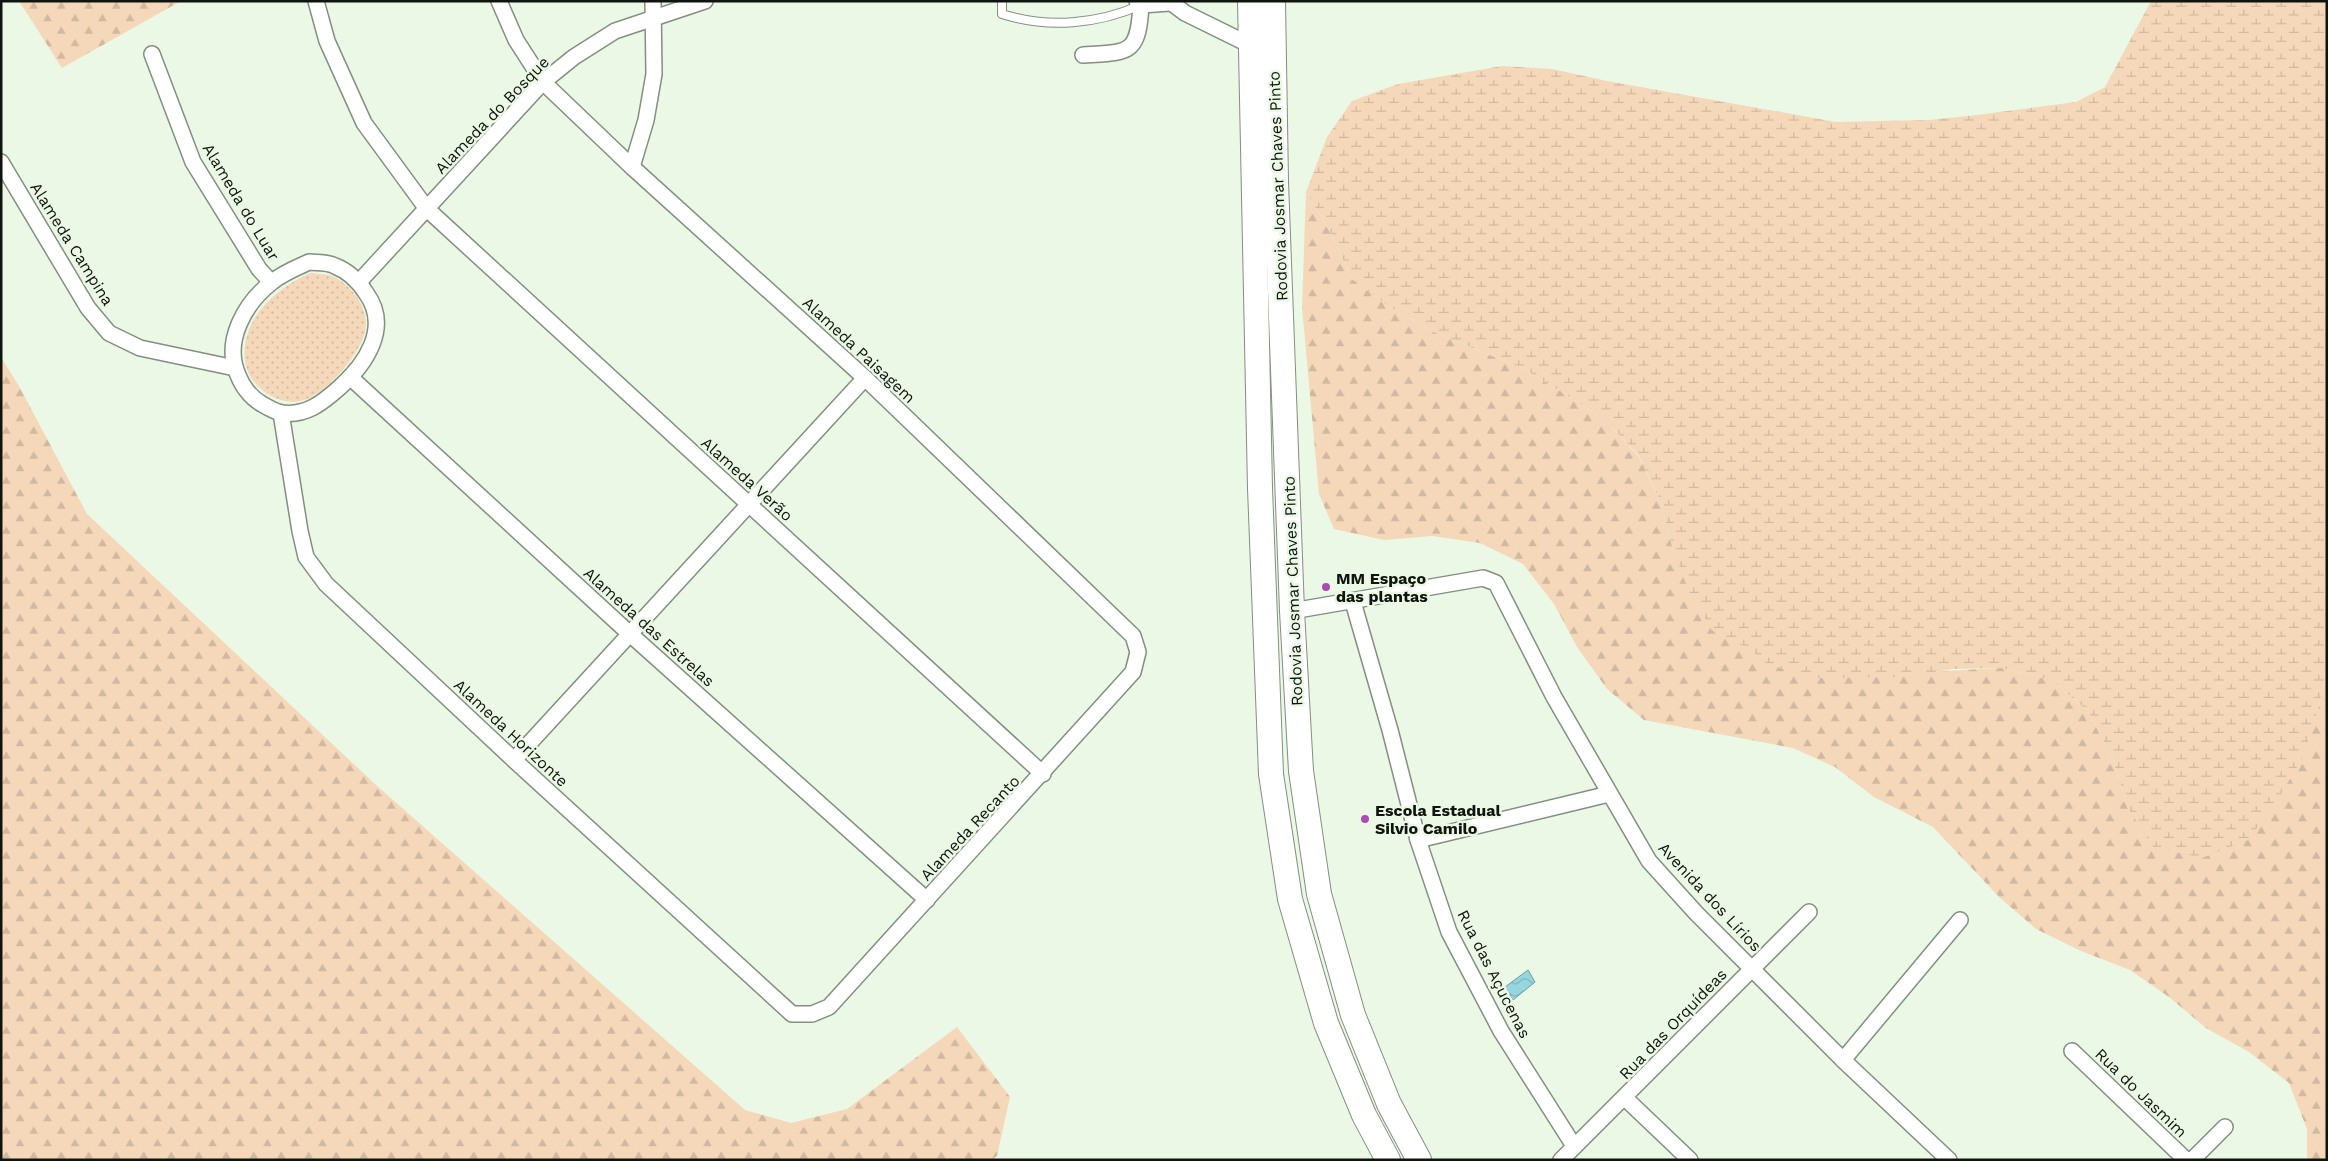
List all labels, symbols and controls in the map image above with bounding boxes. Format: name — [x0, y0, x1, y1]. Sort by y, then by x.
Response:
street label: Alameda do Bosque — [431, 52, 553, 178]
street label: Rodovia Josmar Chaves Pinto — [1264, 71, 1292, 301]
street label: Alameda do Luar — [199, 140, 284, 264]
street label: Alameda Campina — [26, 179, 118, 309]
street label: Alameda Paisagem — [799, 293, 919, 407]
street label: Alameda Verão — [697, 433, 797, 525]
street label: Rodovia Josmar Chaves Pinto — [1279, 476, 1307, 706]
street label: Alameda das Estrelas — [580, 563, 718, 691]
place label: MM Espaço das plantas — [1336, 569, 1428, 606]
marker: MM Espaço das plantas — [1320, 581, 1332, 593]
street label: Alameda Horizonte — [450, 675, 572, 791]
street label: Alameda Recanto — [916, 771, 1024, 885]
place label: Escola Estadual Silvio Camilo — [1375, 801, 1501, 838]
marker: Escola Estadual Silvio Camilo — [1359, 813, 1371, 825]
street label: Avenida dos Lírios — [1655, 839, 1765, 955]
street label: Rua das Açucenas — [1453, 907, 1535, 1041]
street label: Rua das Orquídeas — [1615, 965, 1731, 1083]
street label: Rua do Jasmim — [2091, 1044, 2191, 1142]

